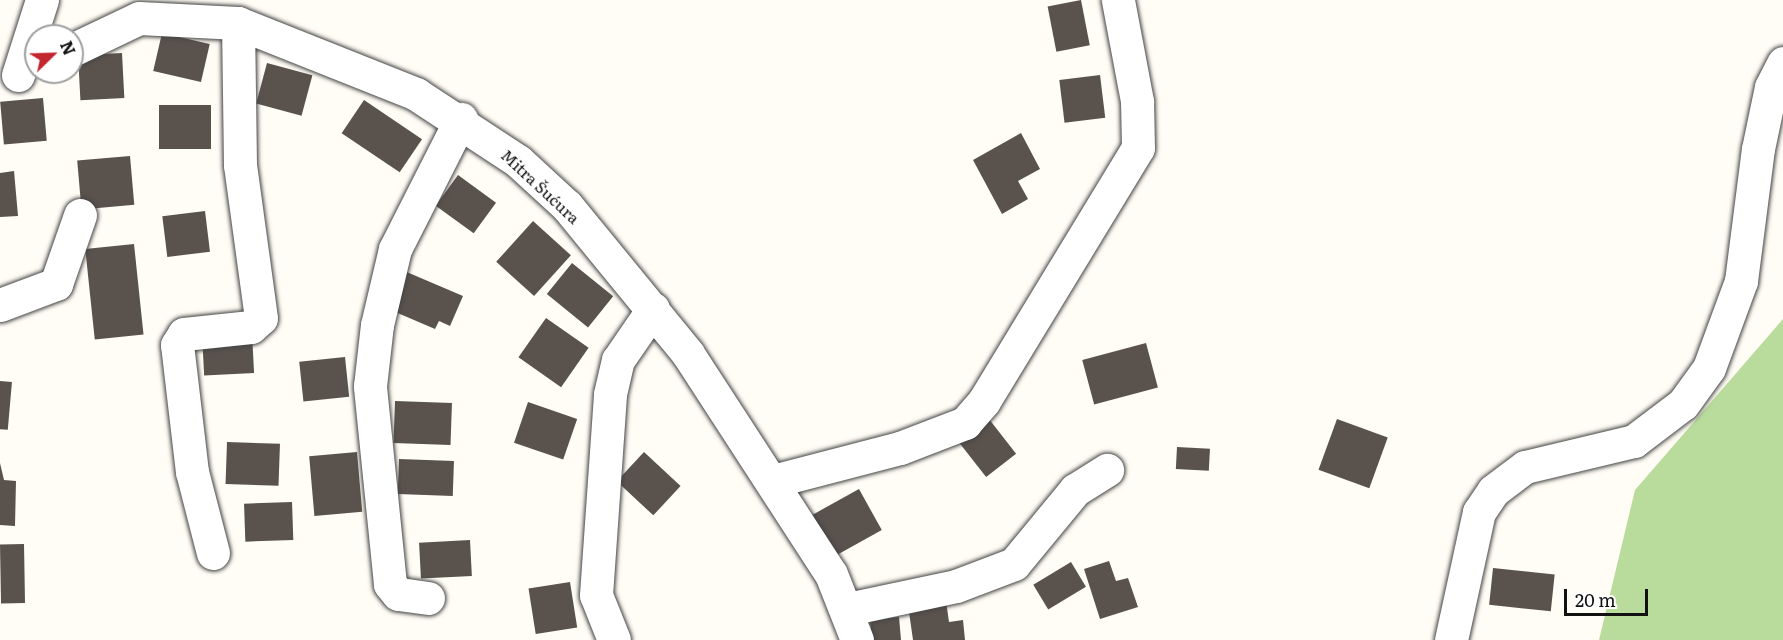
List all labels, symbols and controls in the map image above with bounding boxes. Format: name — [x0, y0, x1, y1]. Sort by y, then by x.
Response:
north arrow — [24, 24, 84, 84]
text: N — [55, 37, 82, 59]
street label: Mitra Šućura — [498, 145, 584, 227]
scale bar — [1567, 577, 1651, 615]
text: 20 m — [1575, 586, 1616, 613]

